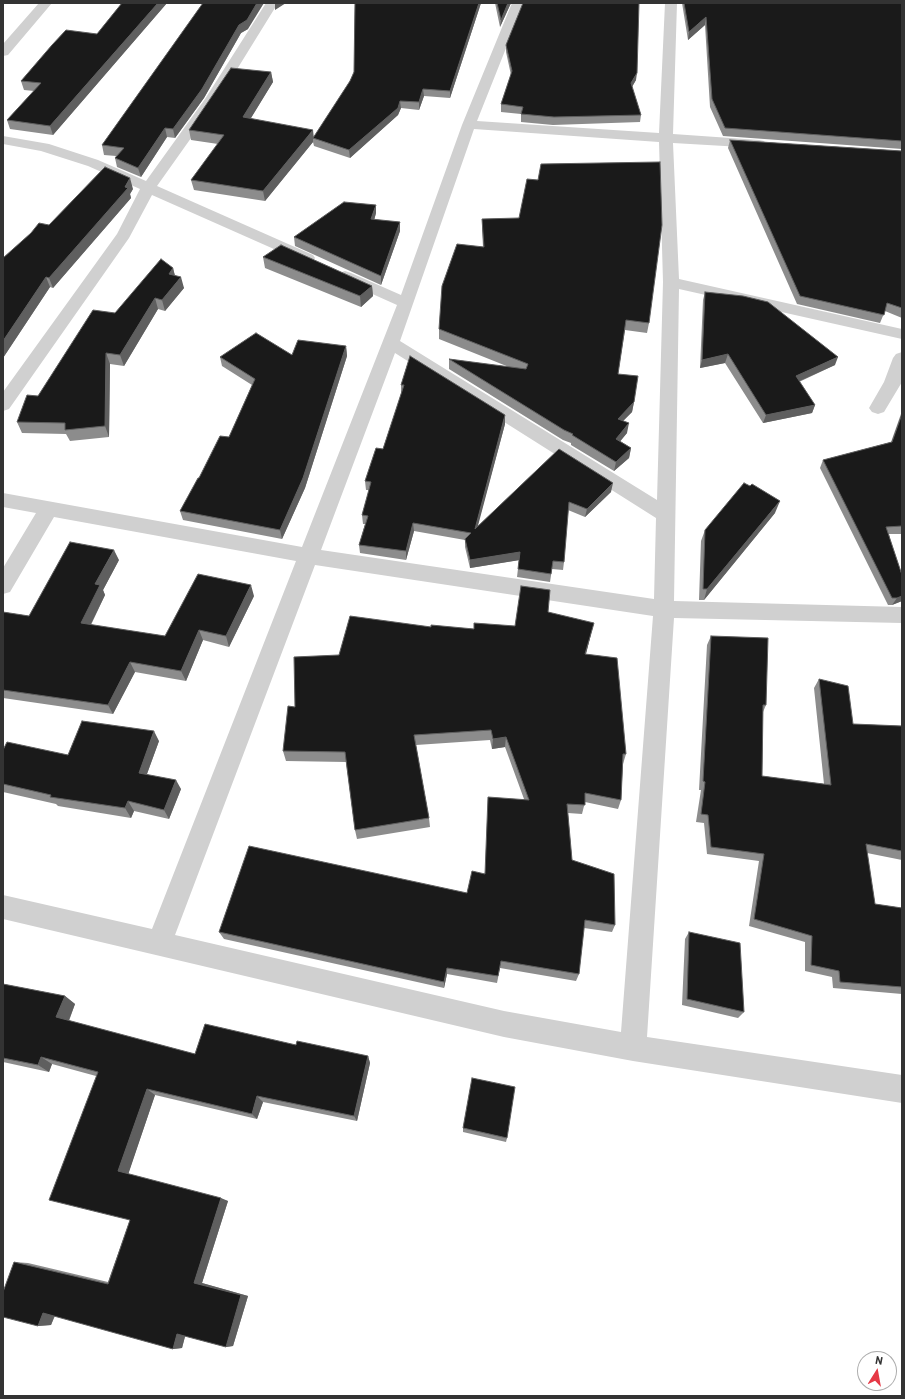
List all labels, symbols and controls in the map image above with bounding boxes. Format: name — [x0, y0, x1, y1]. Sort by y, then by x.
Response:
north arrow — [857, 1351, 897, 1391]
text: N — [874, 1353, 884, 1367]

